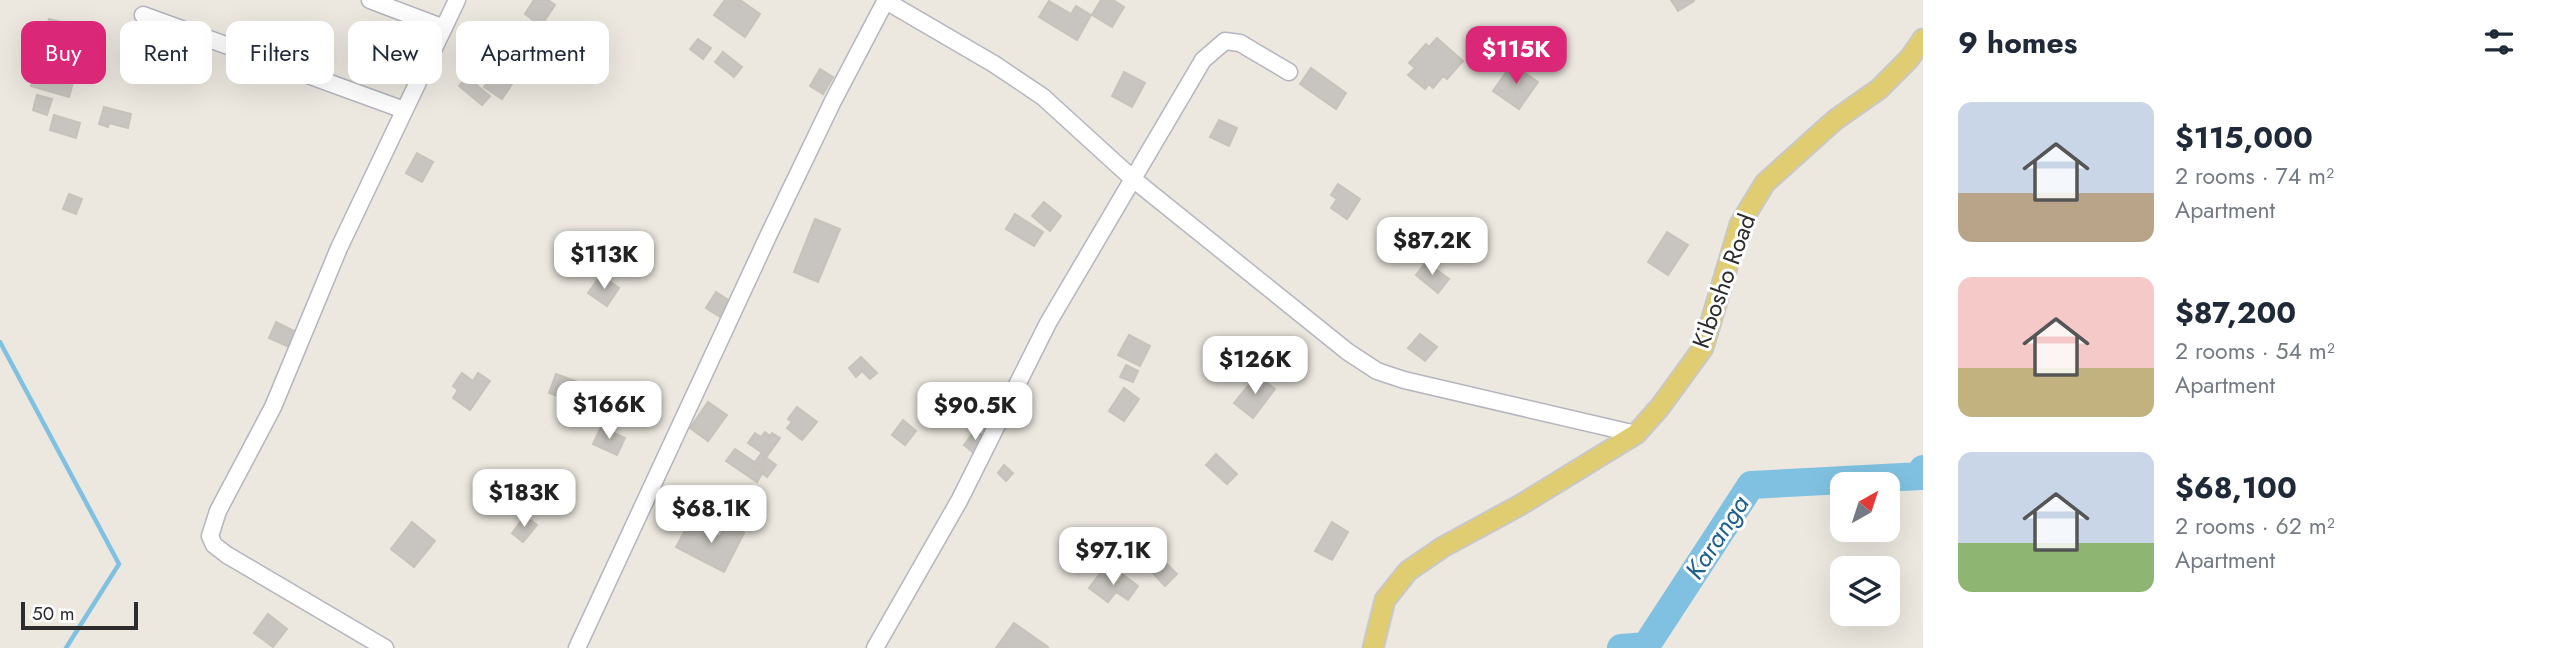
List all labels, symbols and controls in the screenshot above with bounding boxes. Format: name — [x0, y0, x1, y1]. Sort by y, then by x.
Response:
chip: Buy — [21, 21, 106, 84]
chip: Rent — [120, 21, 212, 84]
chip: Filters — [226, 21, 334, 84]
chip: New — [348, 21, 442, 84]
chip: Apartment — [456, 21, 609, 84]
text: 9 homes — [1958, 21, 2077, 64]
icon: filters — [2480, 23, 2518, 61]
pin: $115K — [1467, 27, 1565, 86]
text: $115K — [1482, 32, 1550, 66]
text: $115,000 — [2175, 116, 2313, 159]
icon: home — [2014, 130, 2098, 214]
text: 2 rooms · 74 m² — [2175, 159, 2334, 193]
text: Apartment — [2175, 193, 2275, 227]
street label: Kibosho Road — [1683, 209, 1764, 353]
pin: $87.2K — [1375, 218, 1489, 277]
text: $87.2K — [1393, 223, 1471, 257]
pin: $113K — [555, 232, 653, 291]
text: $113K — [570, 237, 638, 271]
text: $87,200 — [2175, 291, 2296, 334]
icon: home — [2014, 305, 2098, 389]
text: 2 rooms · 54 m² — [2175, 334, 2335, 368]
pin: $126K — [1206, 336, 1304, 396]
text: $126K — [1219, 342, 1291, 376]
text: Apartment — [2175, 368, 2275, 402]
pin: $166K — [560, 382, 658, 441]
pin: $90.5K — [918, 382, 1032, 442]
text: $166K — [573, 387, 645, 421]
text: $90.5K — [933, 388, 1017, 422]
text: $68,100 — [2175, 466, 2297, 509]
pin: $183K — [475, 470, 573, 529]
north arrow — [1830, 472, 1900, 542]
map controls — [1830, 472, 1900, 626]
text: $183K — [489, 475, 559, 509]
icon: home — [2014, 480, 2098, 564]
pin: $68.1K — [654, 486, 768, 545]
water label: Karanga — [1676, 487, 1759, 587]
text: $68.1K — [672, 491, 750, 525]
text: 2 rooms · 62 m² — [2175, 509, 2335, 543]
pin: $97.1K — [1056, 528, 1170, 587]
text: $97.1K — [1075, 533, 1151, 567]
text: Apartment — [2175, 543, 2275, 577]
button: layers — [1830, 556, 1900, 626]
scale bar — [21, 599, 138, 631]
text: 50 m — [32, 600, 75, 627]

